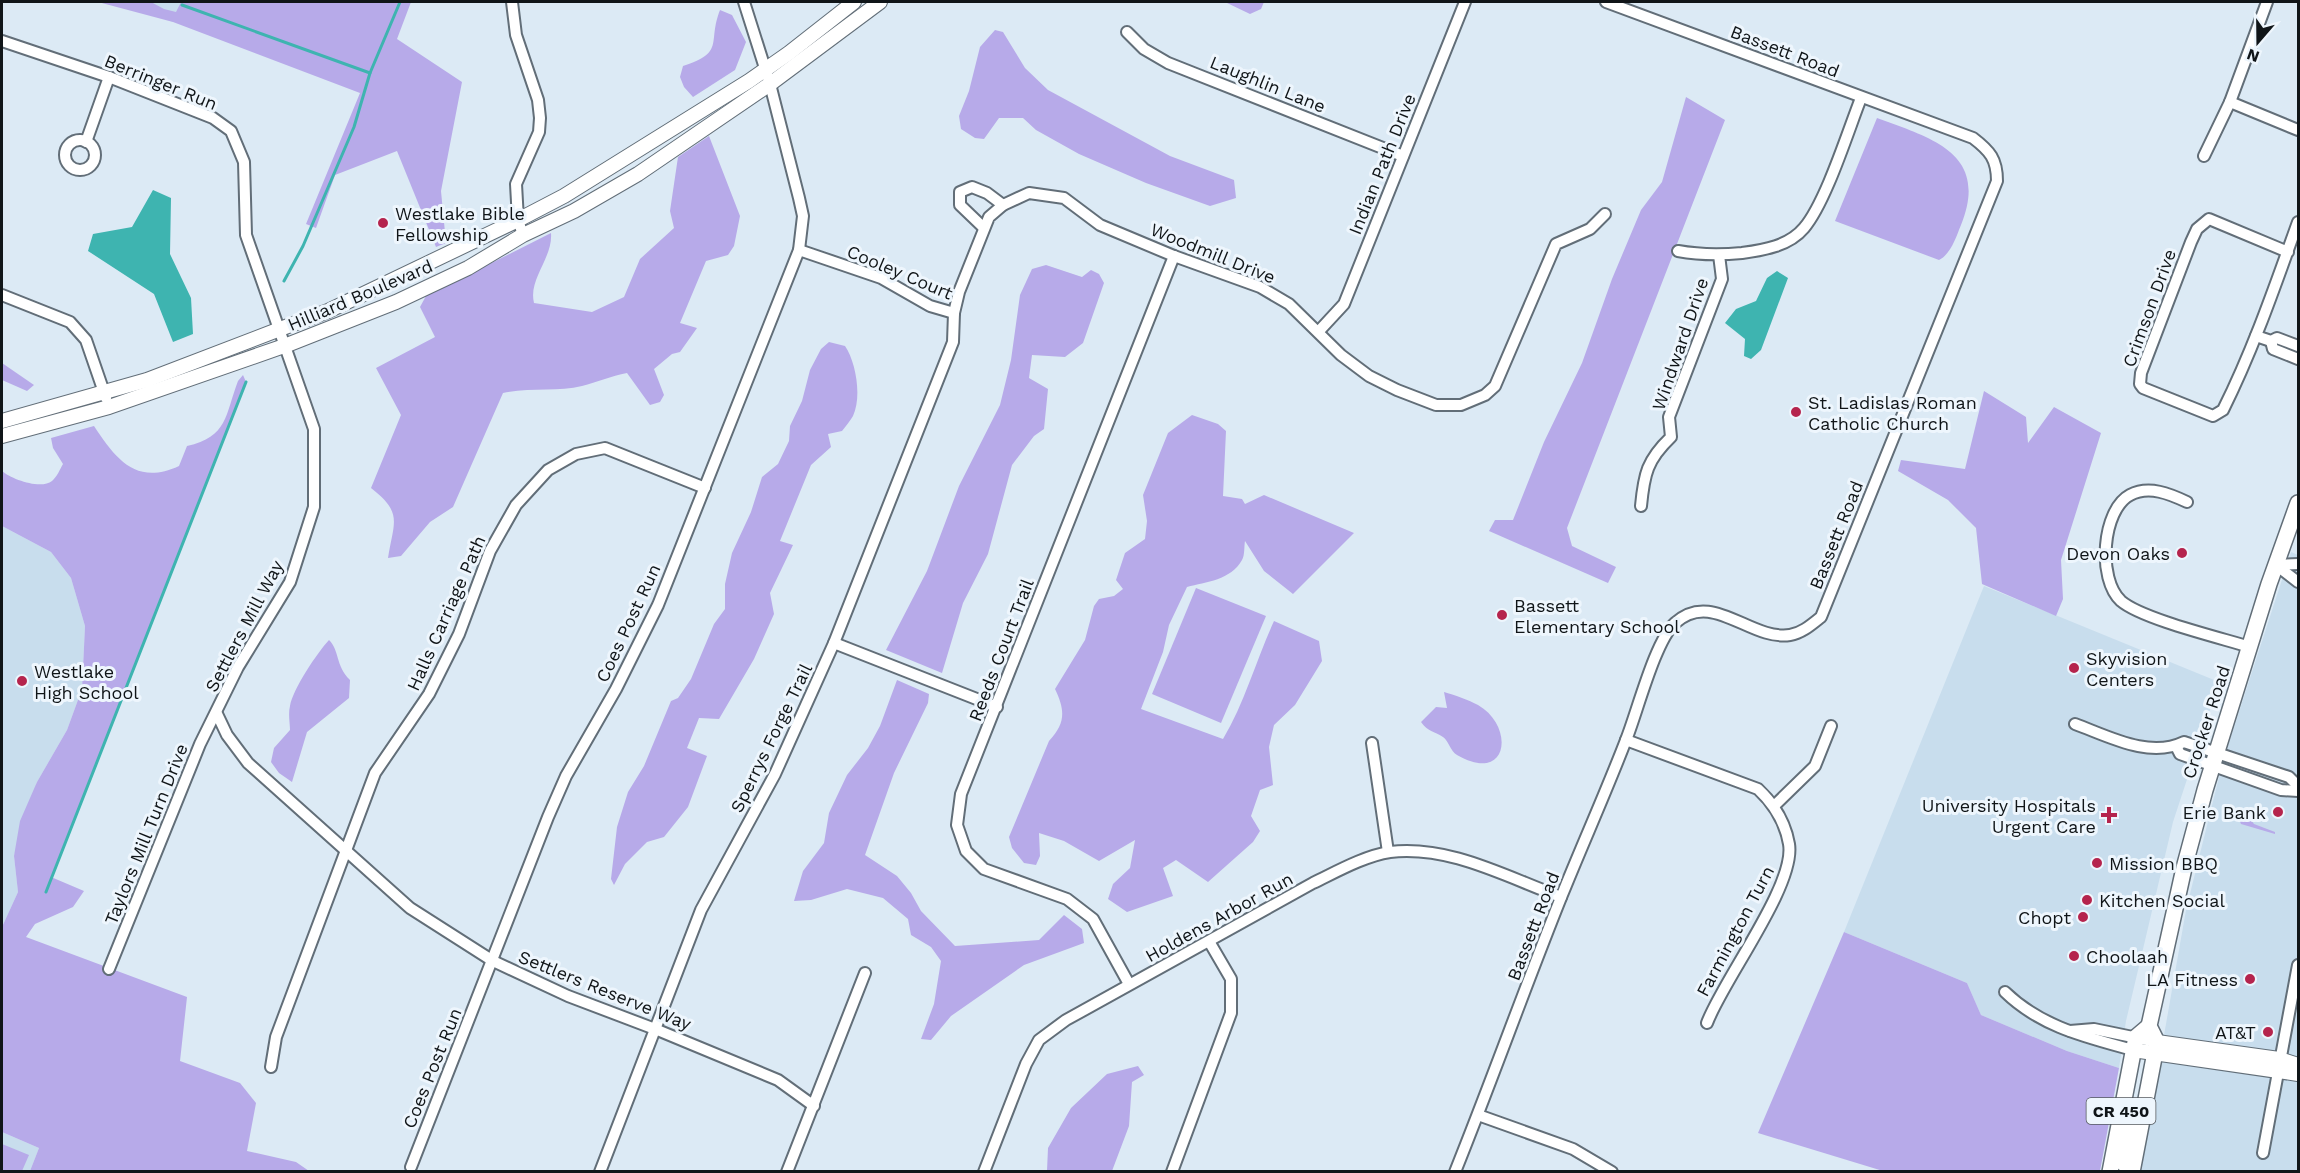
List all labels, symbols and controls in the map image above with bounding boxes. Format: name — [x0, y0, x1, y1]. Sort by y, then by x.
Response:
north arrow — [2228, 12, 2288, 72]
street label: Bassett Road — [1728, 21, 1842, 81]
text: N — [2244, 45, 2262, 67]
street label: Berringer Run — [102, 50, 220, 114]
street label: Laughlin Lane — [1207, 51, 1329, 117]
street label: Indian Path Drive — [1344, 90, 1420, 238]
place label: Westlake Bible Fellowship — [395, 203, 525, 245]
marker: Westlake Bible Fellowship — [376, 216, 390, 230]
street label: Woodmill Drive — [1147, 218, 1279, 288]
street label: Cooley Court — [844, 240, 957, 304]
street label: Crimson Drive — [2118, 246, 2180, 370]
street label: Hilliard Boulevard — [284, 255, 436, 335]
street label: Windward Drive — [1647, 275, 1713, 413]
place label: St. Ladislas Roman Catholic Church — [1808, 392, 1977, 434]
marker: St. Ladislas Roman Catholic Church — [1789, 405, 1803, 419]
street label: Bassett Road — [1805, 478, 1867, 592]
street label: Halls Carriage Path — [402, 532, 490, 694]
place label: Devon Oaks — [2066, 543, 2170, 564]
marker: Devon Oaks — [2175, 546, 2189, 560]
street label: Settlers Mill Way — [200, 556, 288, 695]
street label: Coes Post Run — [591, 561, 665, 685]
street label: Reeds Court Trail — [964, 575, 1038, 724]
place label: Bassett Elementary School — [1514, 595, 1680, 637]
marker: Bassett Elementary School — [1495, 608, 1509, 622]
place label: Skyvision Centers — [2086, 648, 2167, 690]
street label: Sperrys Forge Trail — [726, 660, 816, 816]
place label: Westlake High School — [34, 661, 139, 703]
marker: Skyvision Centers — [2067, 661, 2081, 675]
street label: Crocker Road — [2178, 663, 2234, 781]
marker: Westlake High School — [15, 674, 29, 688]
street label: Taylors Mill Turn Drive — [100, 740, 192, 928]
place label: University Hospitals Urgent Care — [1922, 795, 2096, 837]
place label: Erie Bank — [2183, 802, 2266, 823]
marker: Erie Bank — [2271, 805, 2285, 819]
marker: University Hospitals Urgent Care — [2100, 806, 2118, 824]
place label: Mission BBQ — [2109, 853, 2218, 874]
marker: Mission BBQ — [2090, 856, 2104, 870]
street label: Farmington Turn — [1692, 862, 1778, 1000]
street label: Holdens Arbor Run — [1142, 868, 1296, 966]
street label: Bassett Road — [1503, 869, 1563, 983]
place label: Kitchen Social — [2099, 890, 2225, 911]
marker: Kitchen Social — [2080, 893, 2094, 907]
place label: Chopt — [2018, 907, 2071, 928]
marker: Chopt — [2076, 910, 2090, 924]
street label: Settlers Reserve Way — [516, 946, 695, 1035]
place label: Choolaah — [2086, 946, 2168, 967]
marker: Choolaah — [2067, 949, 2081, 963]
place label: LA Fitness — [2146, 969, 2238, 990]
marker: LA Fitness — [2243, 972, 2257, 986]
street label: Coes Post Run — [398, 1005, 466, 1131]
place label: AT&T — [2215, 1022, 2256, 1043]
marker: AT&T — [2261, 1025, 2275, 1039]
road number: CR 450 — [2086, 1098, 2156, 1124]

